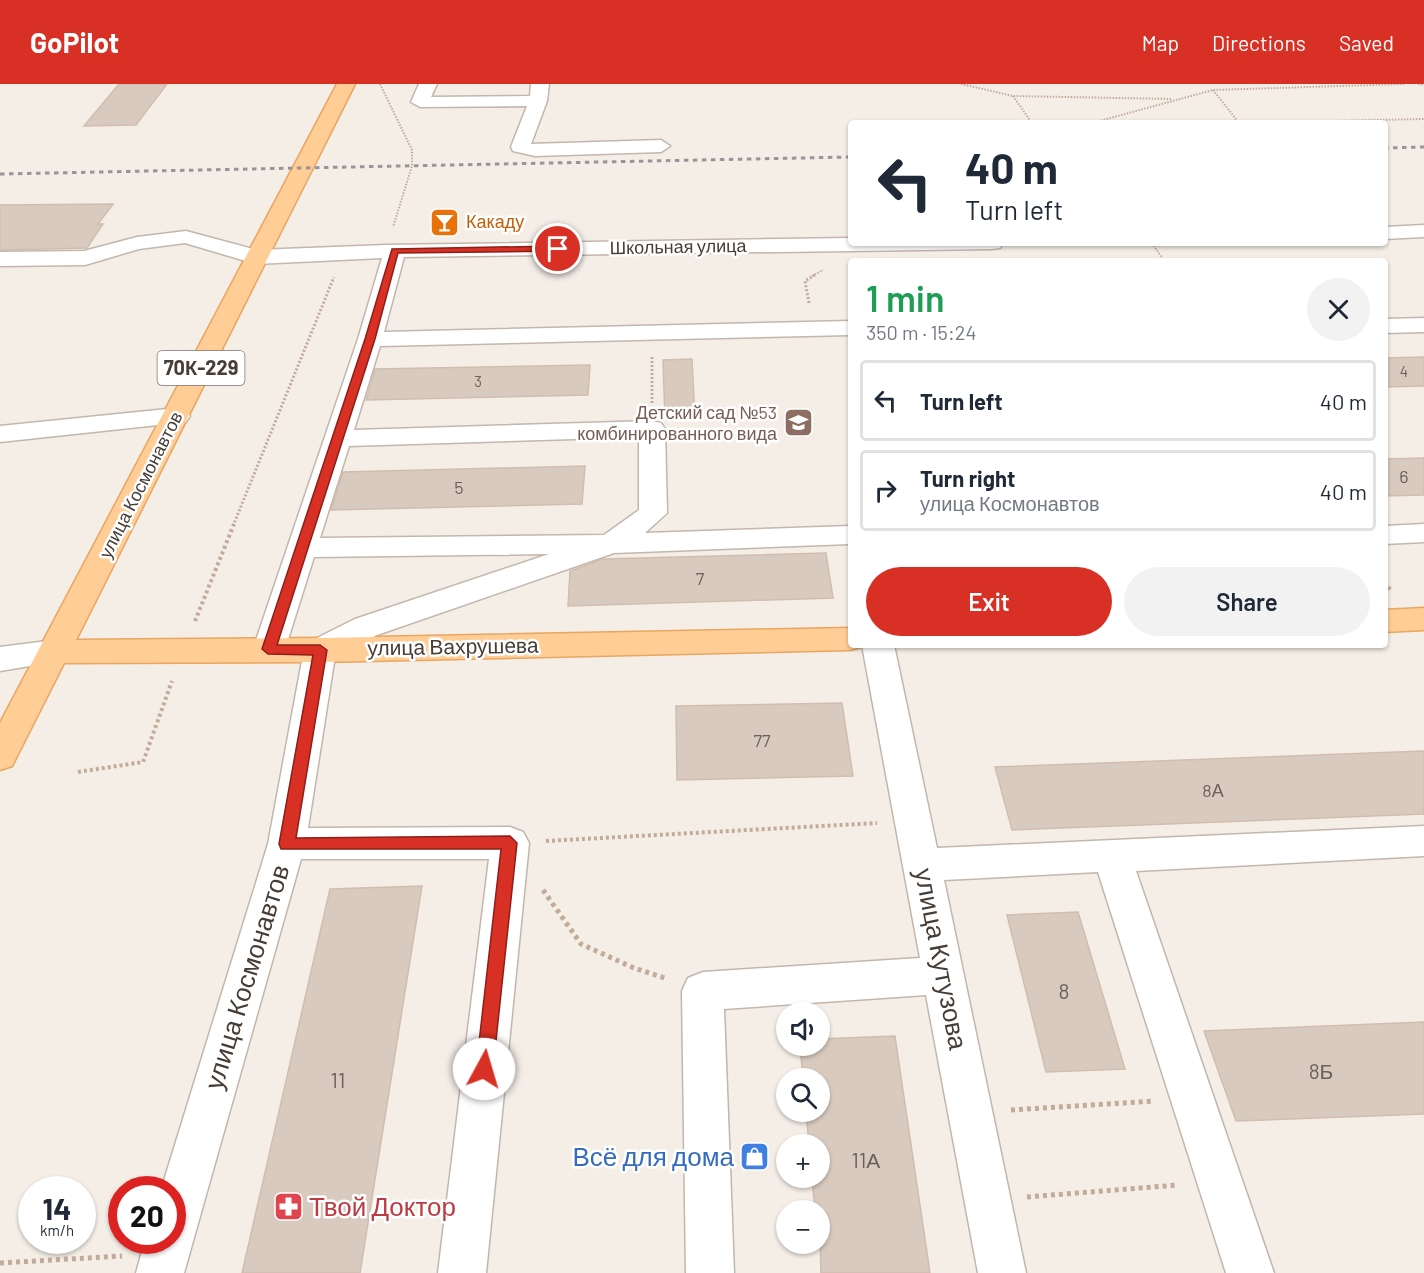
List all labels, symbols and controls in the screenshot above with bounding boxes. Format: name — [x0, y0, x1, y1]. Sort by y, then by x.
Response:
text: GoPilot — [30, 25, 119, 59]
text: Map — [1142, 30, 1179, 55]
text: Directions — [1212, 30, 1306, 55]
text: Saved — [1339, 30, 1394, 55]
text: 40 m — [965, 142, 1058, 192]
icon: left — [866, 144, 944, 222]
text: Turn left — [965, 193, 1063, 225]
bar icon: Какаду — [429, 206, 461, 238]
place label: Какаду — [466, 210, 524, 232]
pin — [532, 223, 583, 274]
icon: arrive — [541, 232, 574, 265]
street label: Школьная улица — [609, 234, 748, 258]
text: 1 min — [866, 276, 945, 319]
button: close — [1307, 278, 1370, 341]
text: 350 m · 15:24 — [866, 320, 976, 344]
road number: 70К-229 — [158, 351, 244, 385]
house number: 4 — [1400, 362, 1408, 380]
house number: 3 — [474, 372, 482, 390]
icon: left — [869, 384, 902, 417]
text: Turn left — [920, 388, 1003, 414]
text: 40 m — [1320, 388, 1367, 414]
place label: Детский сад №53 комбинированного вида — [577, 401, 778, 444]
school or university icon: Детский сад №53 комбинированного вида — [782, 407, 814, 439]
street label: улица Космонавтов — [94, 408, 187, 562]
text: Turn right — [920, 465, 1015, 491]
house number: 6 — [1399, 465, 1409, 487]
icon: right — [869, 474, 902, 507]
house number: 5 — [454, 476, 464, 498]
text: 40 m — [1320, 478, 1367, 504]
text: улица Космонавтов — [920, 491, 1100, 515]
house number: 7 — [696, 567, 705, 589]
button: Exit — [866, 567, 1112, 636]
button: Share — [1124, 567, 1370, 636]
street label: улица Вахрушева — [367, 632, 539, 659]
house number: 77 — [753, 729, 771, 751]
house number: 8А — [1202, 779, 1224, 801]
street label: улица Космонавтов — [197, 860, 295, 1093]
street label: улица Кутузова — [910, 865, 975, 1053]
house number: 8 — [1059, 978, 1069, 1003]
map controls — [776, 1002, 830, 1254]
button: sound — [776, 1002, 830, 1056]
position arrow — [452, 1037, 516, 1101]
house number: 8Б — [1309, 1058, 1333, 1083]
house number: 11 — [331, 1067, 345, 1092]
button: search — [776, 1068, 830, 1122]
button: + — [776, 1134, 830, 1188]
place label: Всё для дома — [572, 1140, 735, 1171]
shop icon: Всё для дома — [739, 1141, 771, 1173]
house number: 11А — [852, 1147, 880, 1172]
speed limit sign: 20 — [108, 1176, 186, 1254]
text: 14 — [43, 1190, 71, 1226]
place label: Твой Доктор — [309, 1190, 456, 1221]
pharmacy icon: Твой Доктор — [272, 1191, 304, 1223]
button: − — [776, 1200, 830, 1254]
text: km/h — [40, 1221, 74, 1239]

